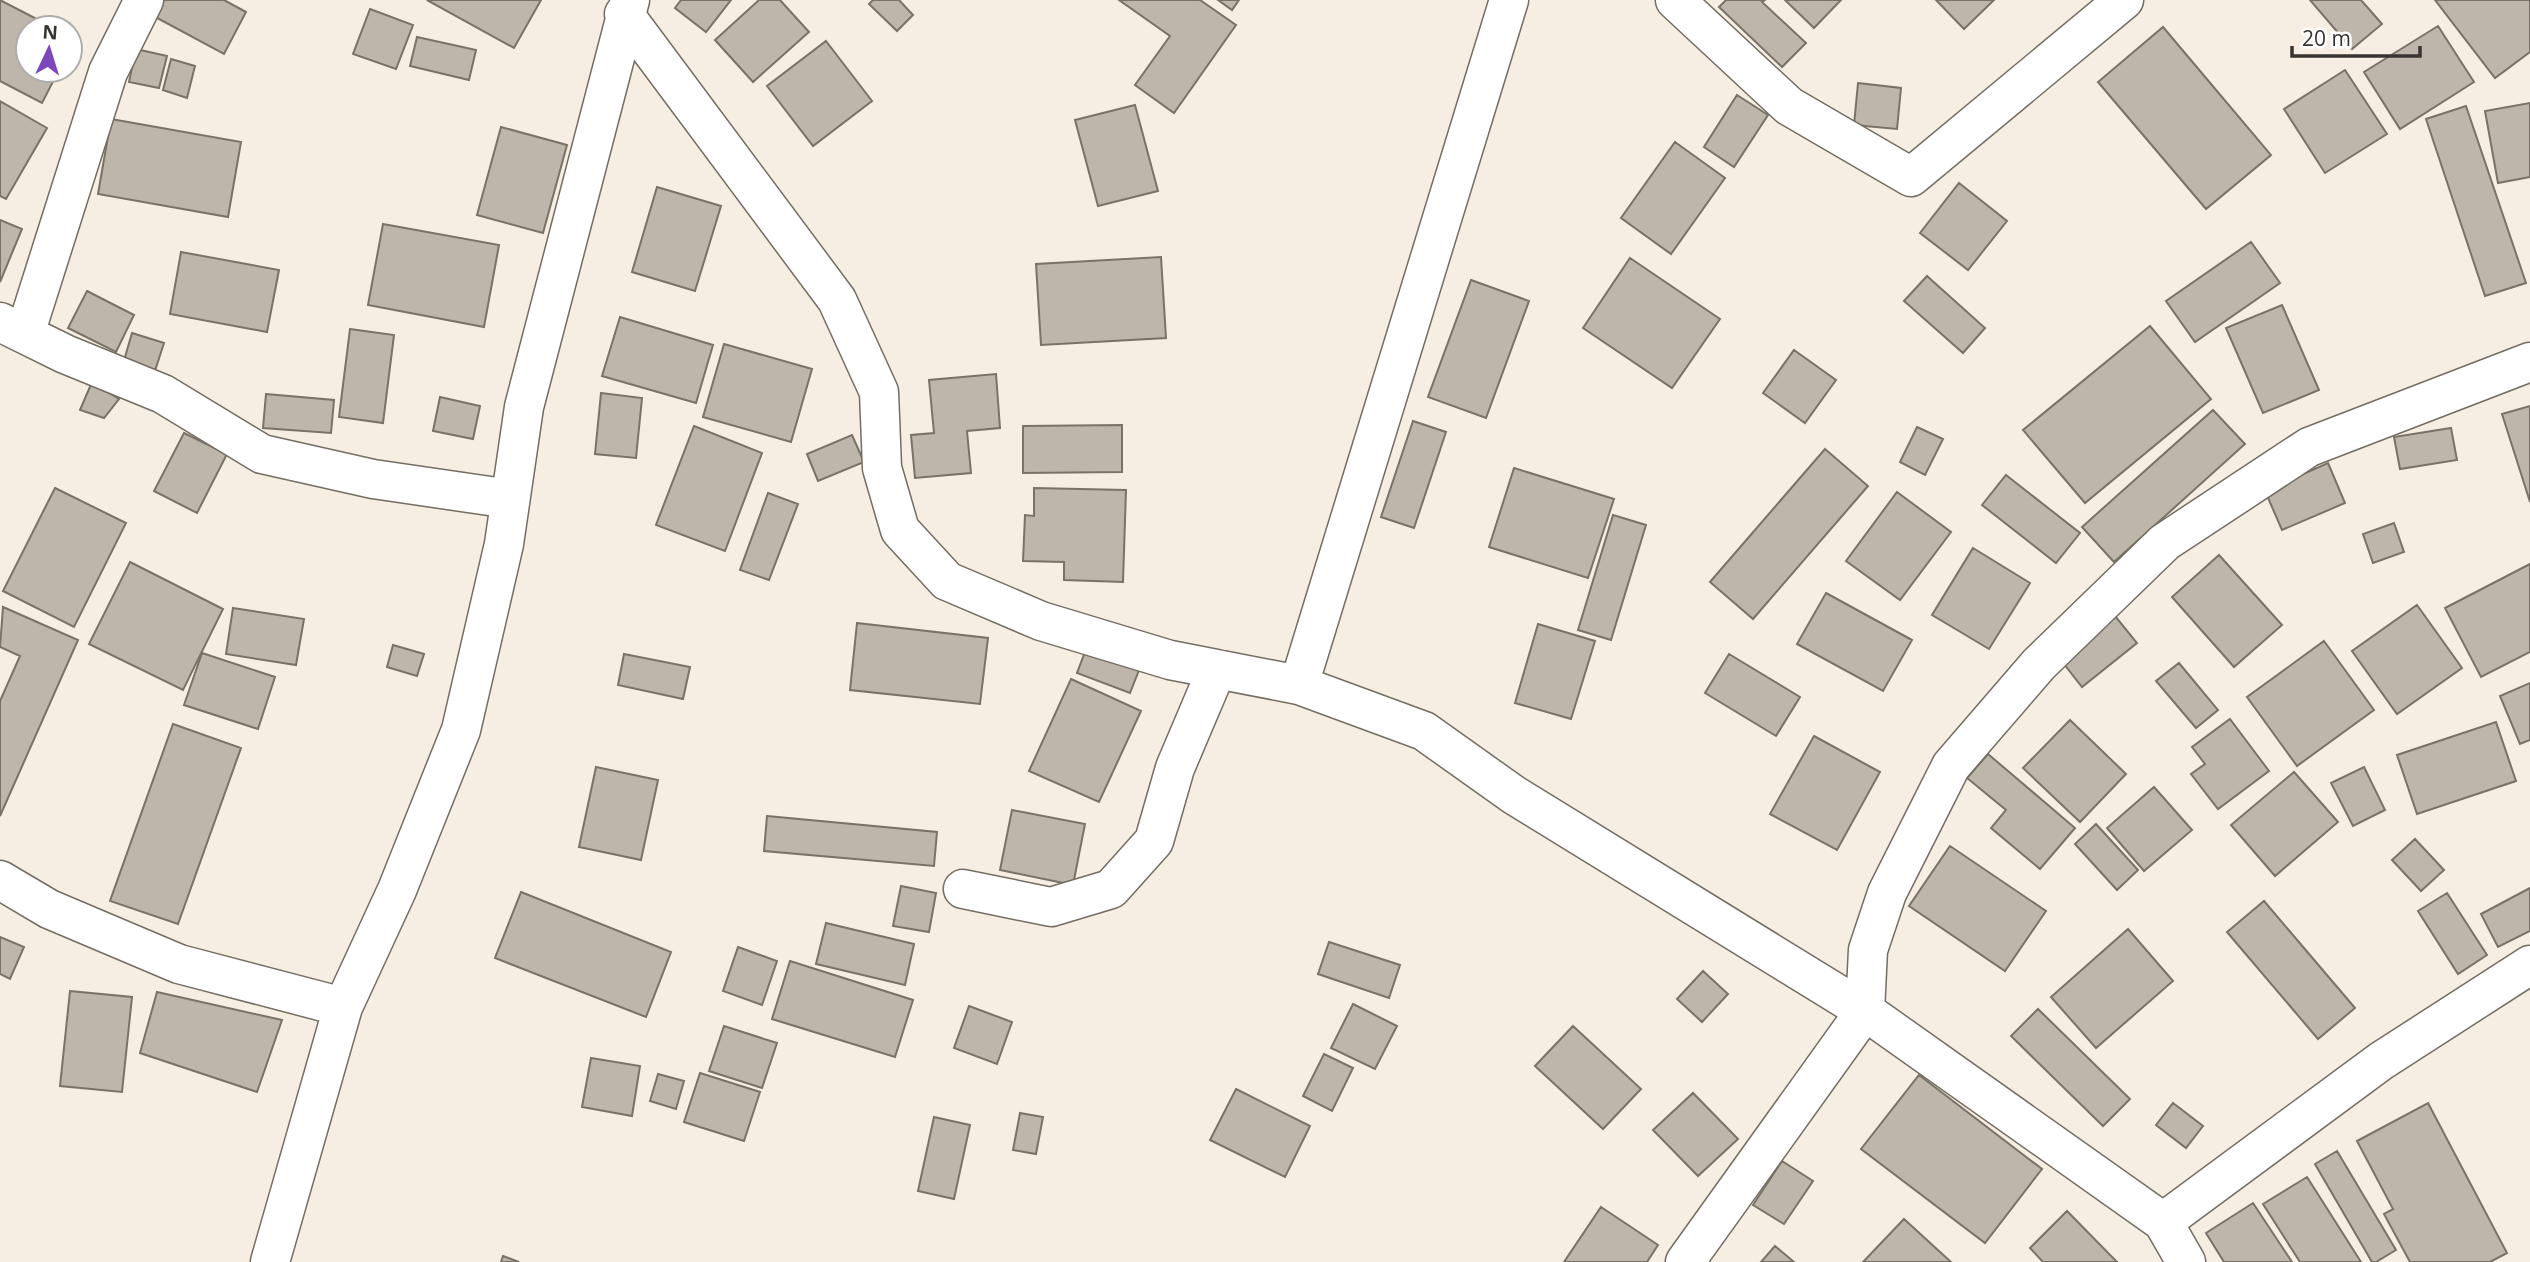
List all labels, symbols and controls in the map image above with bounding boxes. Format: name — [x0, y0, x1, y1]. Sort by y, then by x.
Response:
north arrow — [14, 14, 84, 84]
scale bar — [2292, 14, 2420, 58]
text: N — [42, 19, 59, 46]
text: 20 m — [2302, 24, 2351, 52]

